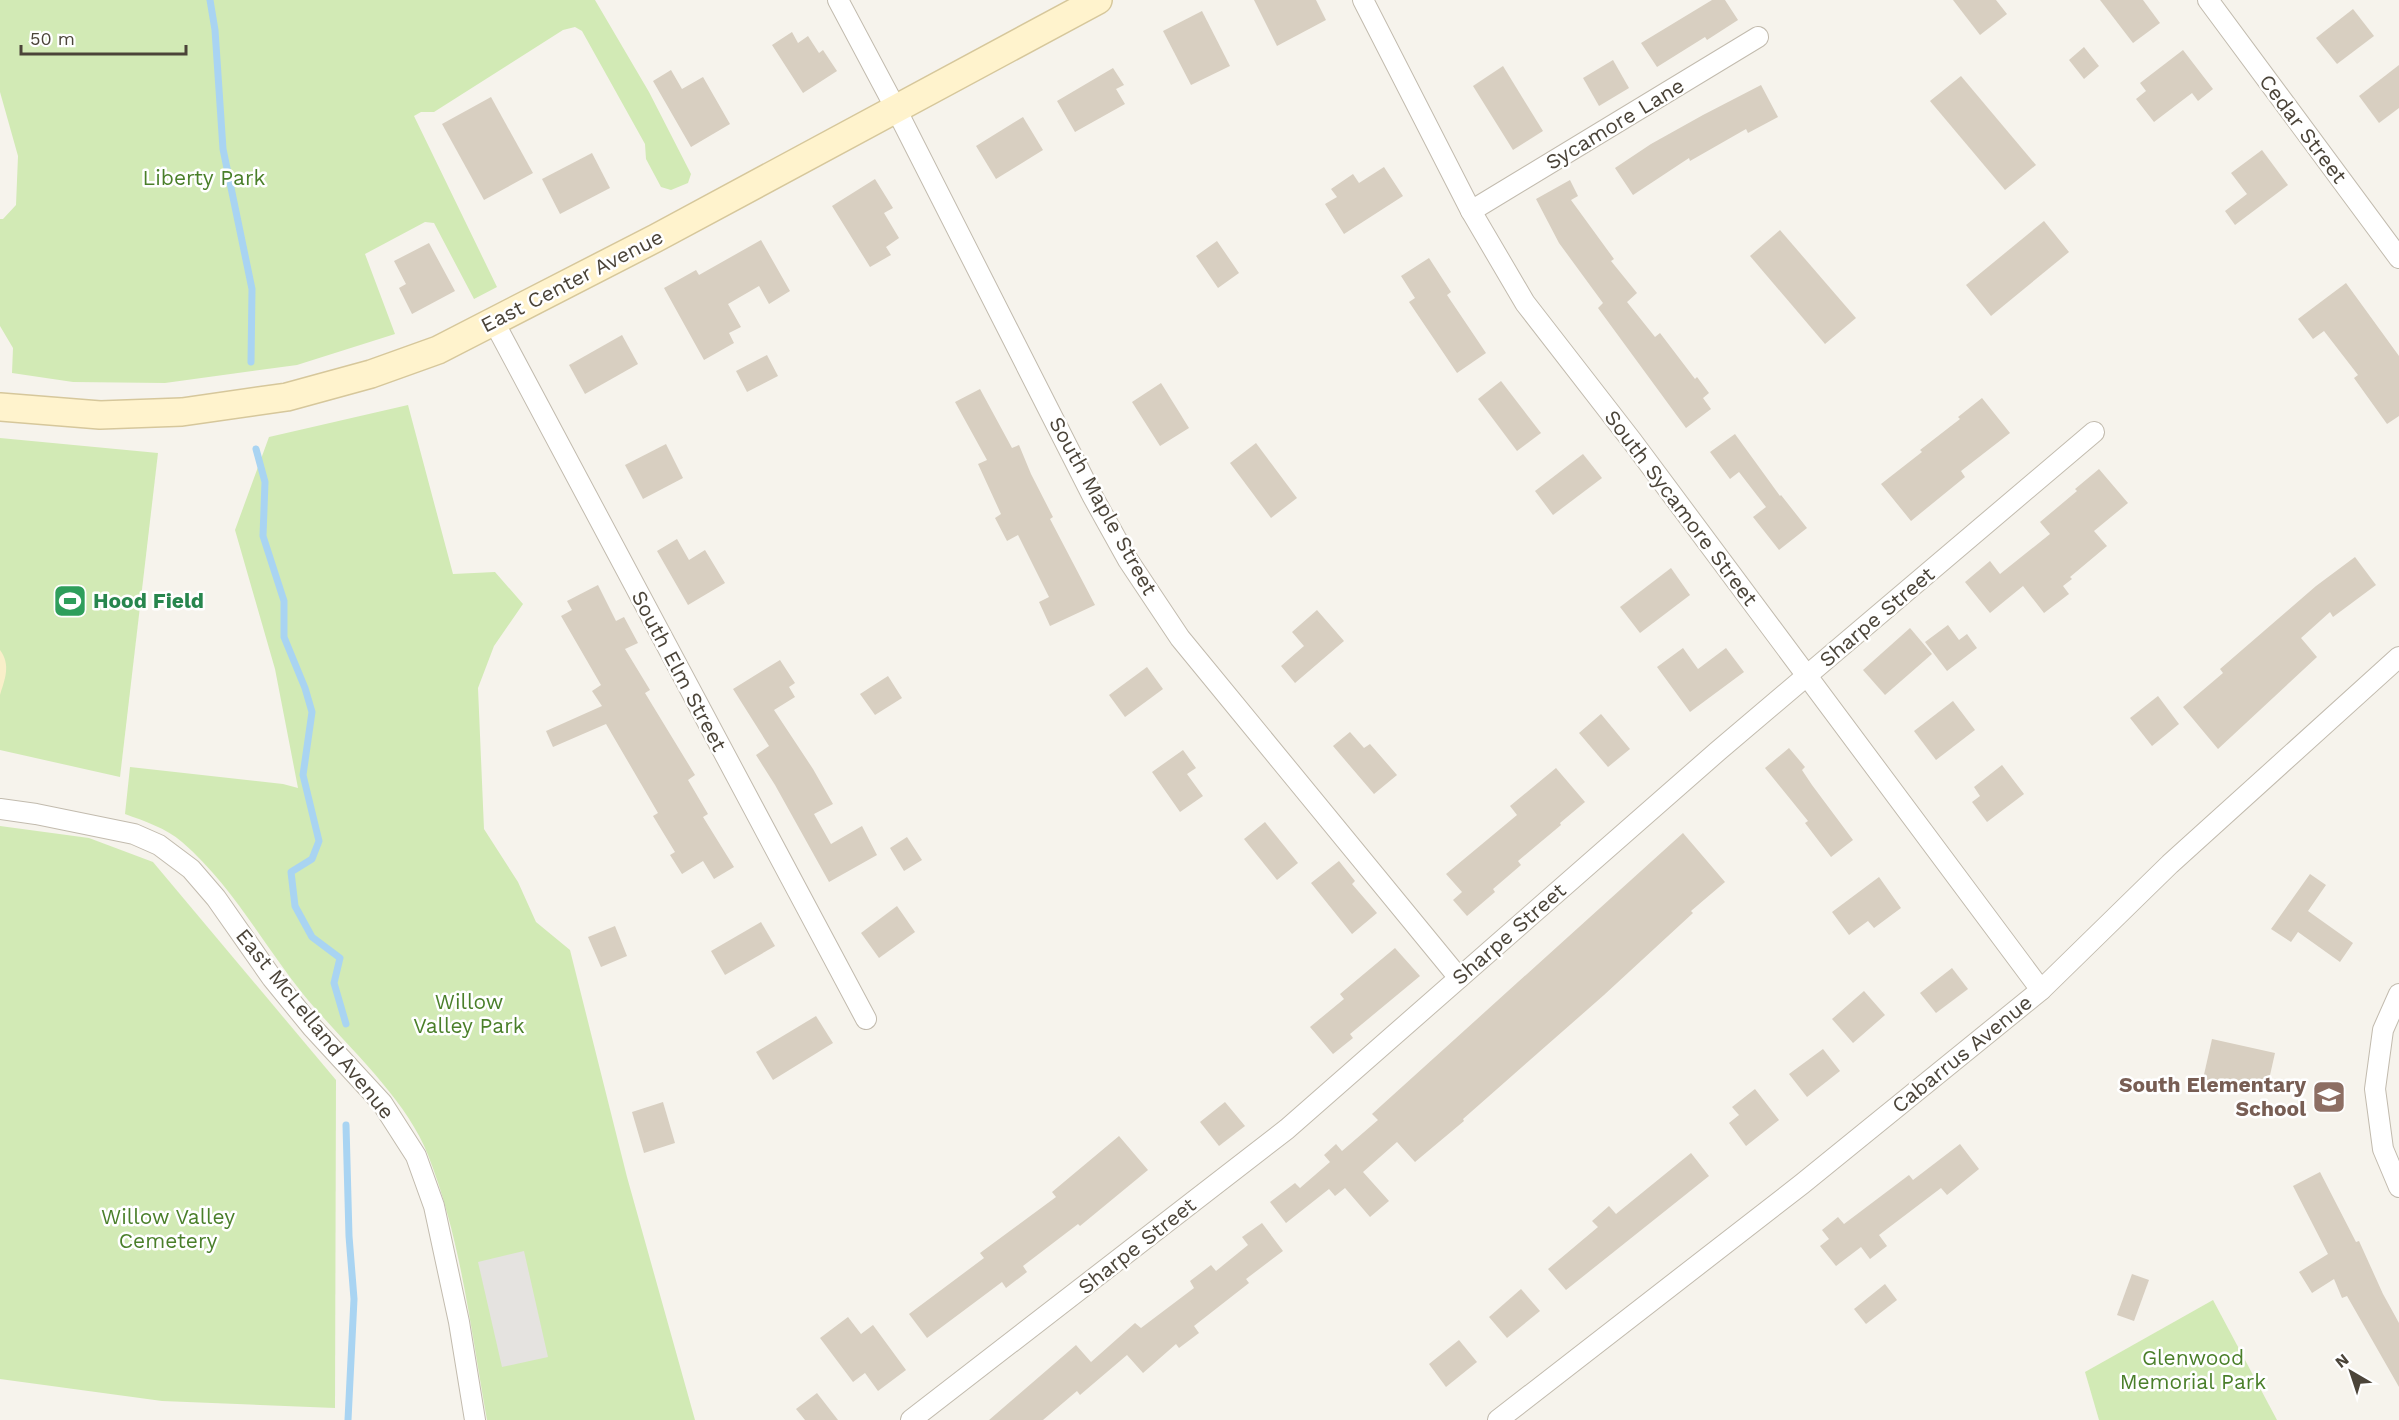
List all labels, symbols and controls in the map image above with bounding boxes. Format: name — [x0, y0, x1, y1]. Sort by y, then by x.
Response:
scale bar — [21, 18, 186, 56]
text: 50 m — [30, 28, 75, 49]
street label: Cedar Street — [2254, 69, 2353, 188]
street label: Sycamore Lane — [1541, 72, 1689, 175]
park label: Liberty Park — [143, 165, 265, 190]
street label: East Center Avenue — [476, 224, 667, 337]
street label: South Sycamore Street — [1600, 405, 1763, 611]
street label: South Maple Street — [1044, 412, 1163, 599]
street label: Sharpe Street — [1814, 561, 1939, 672]
sports icon: Hood Field — [52, 583, 88, 619]
street label: South Elm Street — [627, 586, 732, 755]
place label: Hood Field — [93, 588, 204, 613]
street label: Sharpe Street — [1447, 877, 1571, 990]
street label: East McLelland Avenue — [231, 923, 400, 1124]
park label: Willow Valley Park — [413, 989, 525, 1038]
street label: Cabarrus Avenue — [1887, 989, 2037, 1118]
place label: South Elementary School — [2119, 1072, 2306, 1121]
school or university icon: South Elementary School — [2311, 1079, 2347, 1115]
street label: Sharpe Street — [1073, 1192, 1201, 1299]
park label: Willow Valley Cemetery — [101, 1204, 235, 1253]
north arrow — [2321, 1342, 2381, 1402]
park label: Glenwood Memorial Park — [2120, 1345, 2266, 1394]
text: N — [2331, 1350, 2352, 1372]

